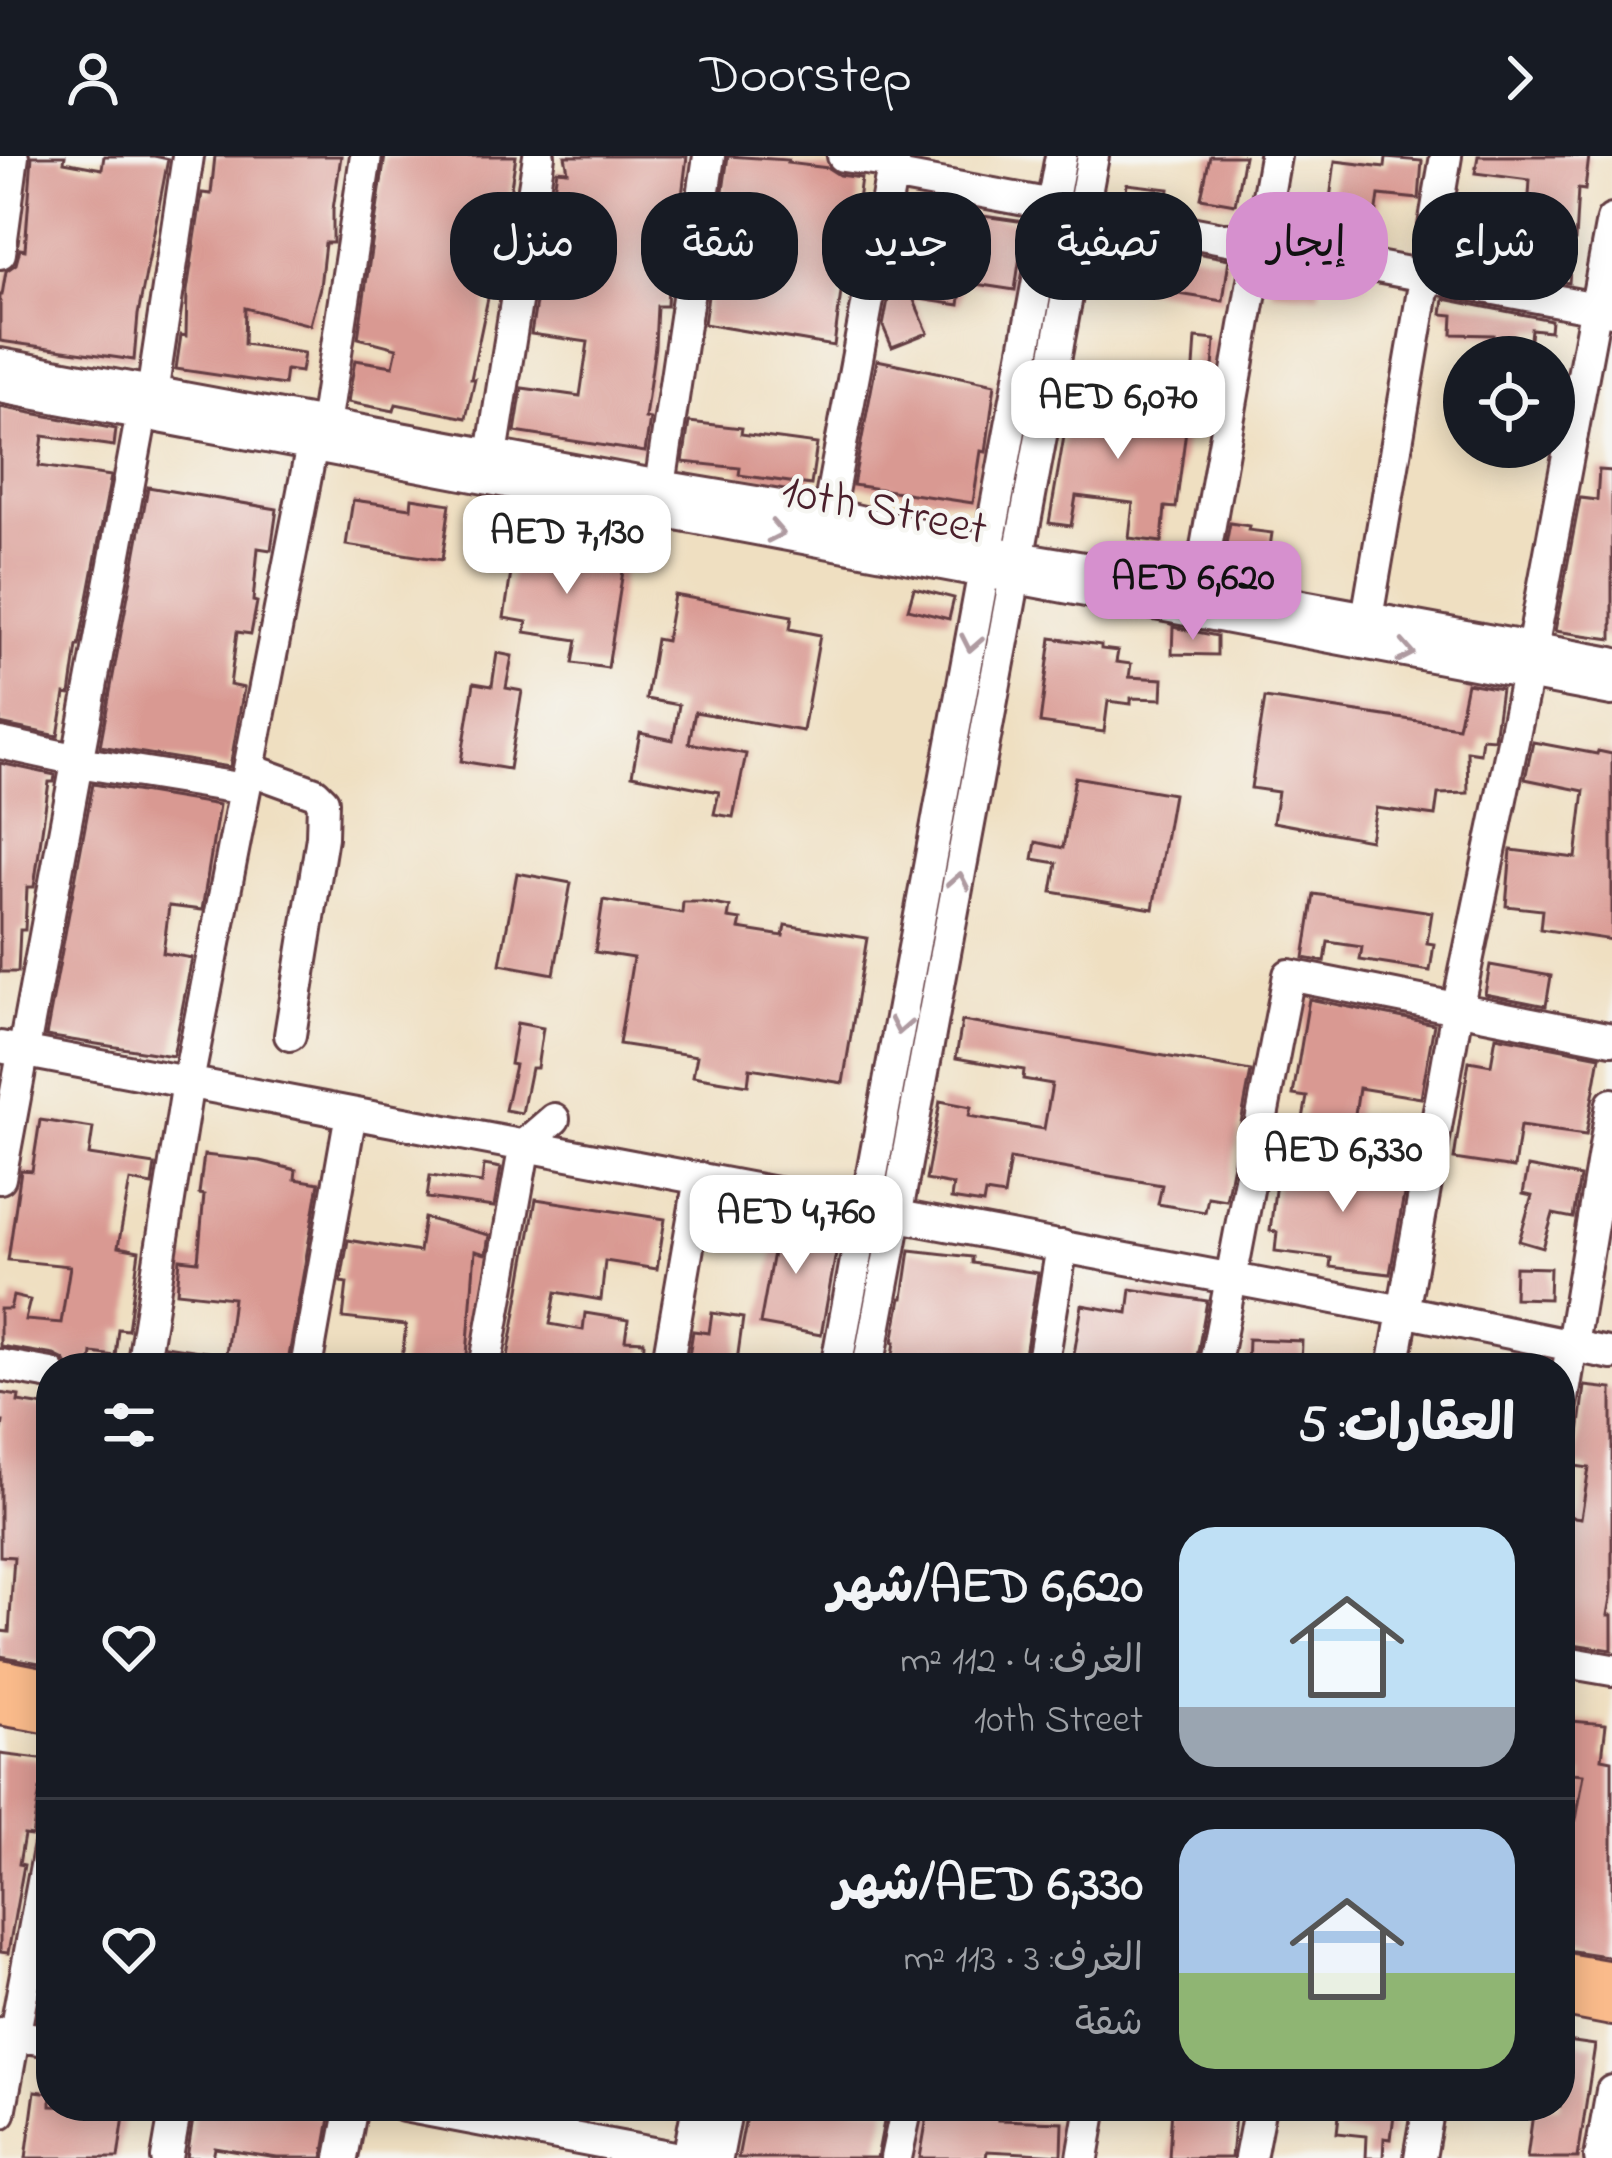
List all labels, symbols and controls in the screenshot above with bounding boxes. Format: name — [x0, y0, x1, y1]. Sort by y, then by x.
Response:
text: Doorstep — [700, 39, 912, 117]
icon: person — [60, 45, 126, 111]
icon: forward — [1486, 45, 1552, 111]
chip: منزل — [450, 192, 617, 300]
chip: شقة — [641, 192, 798, 300]
chip: جديد — [822, 192, 991, 300]
chip: تصفية — [1015, 192, 1202, 300]
chip: إيجار — [1226, 192, 1388, 300]
chip: شراء — [1412, 192, 1578, 300]
map controls — [1443, 336, 1575, 468]
button: locate — [1443, 336, 1575, 468]
pin: AED 6,070 — [981, 360, 1255, 462]
text: AED 6,070 — [1038, 370, 1198, 427]
street label: 10th Street — [775, 458, 993, 566]
pin: AED 7,130 — [430, 495, 704, 597]
text: AED 7,130 — [490, 505, 644, 562]
one-way arrow — [765, 518, 785, 544]
pin: AED 6,620 — [1056, 541, 1330, 643]
text: AED 6,620 — [1111, 551, 1275, 608]
one-way arrow — [960, 632, 985, 652]
one-way arrow — [1396, 638, 1416, 663]
one-way arrow — [945, 872, 971, 892]
one-way arrow — [888, 1016, 914, 1036]
pin: AED 6,330 — [1206, 1113, 1480, 1215]
text: AED 6,330 — [1264, 1123, 1422, 1180]
pin: AED 4,760 — [659, 1175, 933, 1277]
text: AED 4,760 — [717, 1185, 875, 1242]
text: العقارات: 5 — [1298, 1389, 1515, 1464]
icon: filters — [96, 1392, 162, 1458]
text: AED 6,620/شهر — [829, 1551, 1143, 1626]
icon: home — [1275, 1575, 1419, 1719]
icon: heart — [96, 1614, 162, 1680]
text: الغرف: 4 · 112 m² — [900, 1634, 1143, 1691]
text: 10th Street — [974, 1693, 1143, 1750]
text: AED 6,330/شهر — [835, 1849, 1143, 1924]
icon: home — [1275, 1877, 1419, 2021]
icon: heart — [96, 1916, 162, 1982]
text: الغرف: 3 · 113 m² — [904, 1932, 1143, 1989]
text: شقة — [1075, 1996, 1143, 2053]

